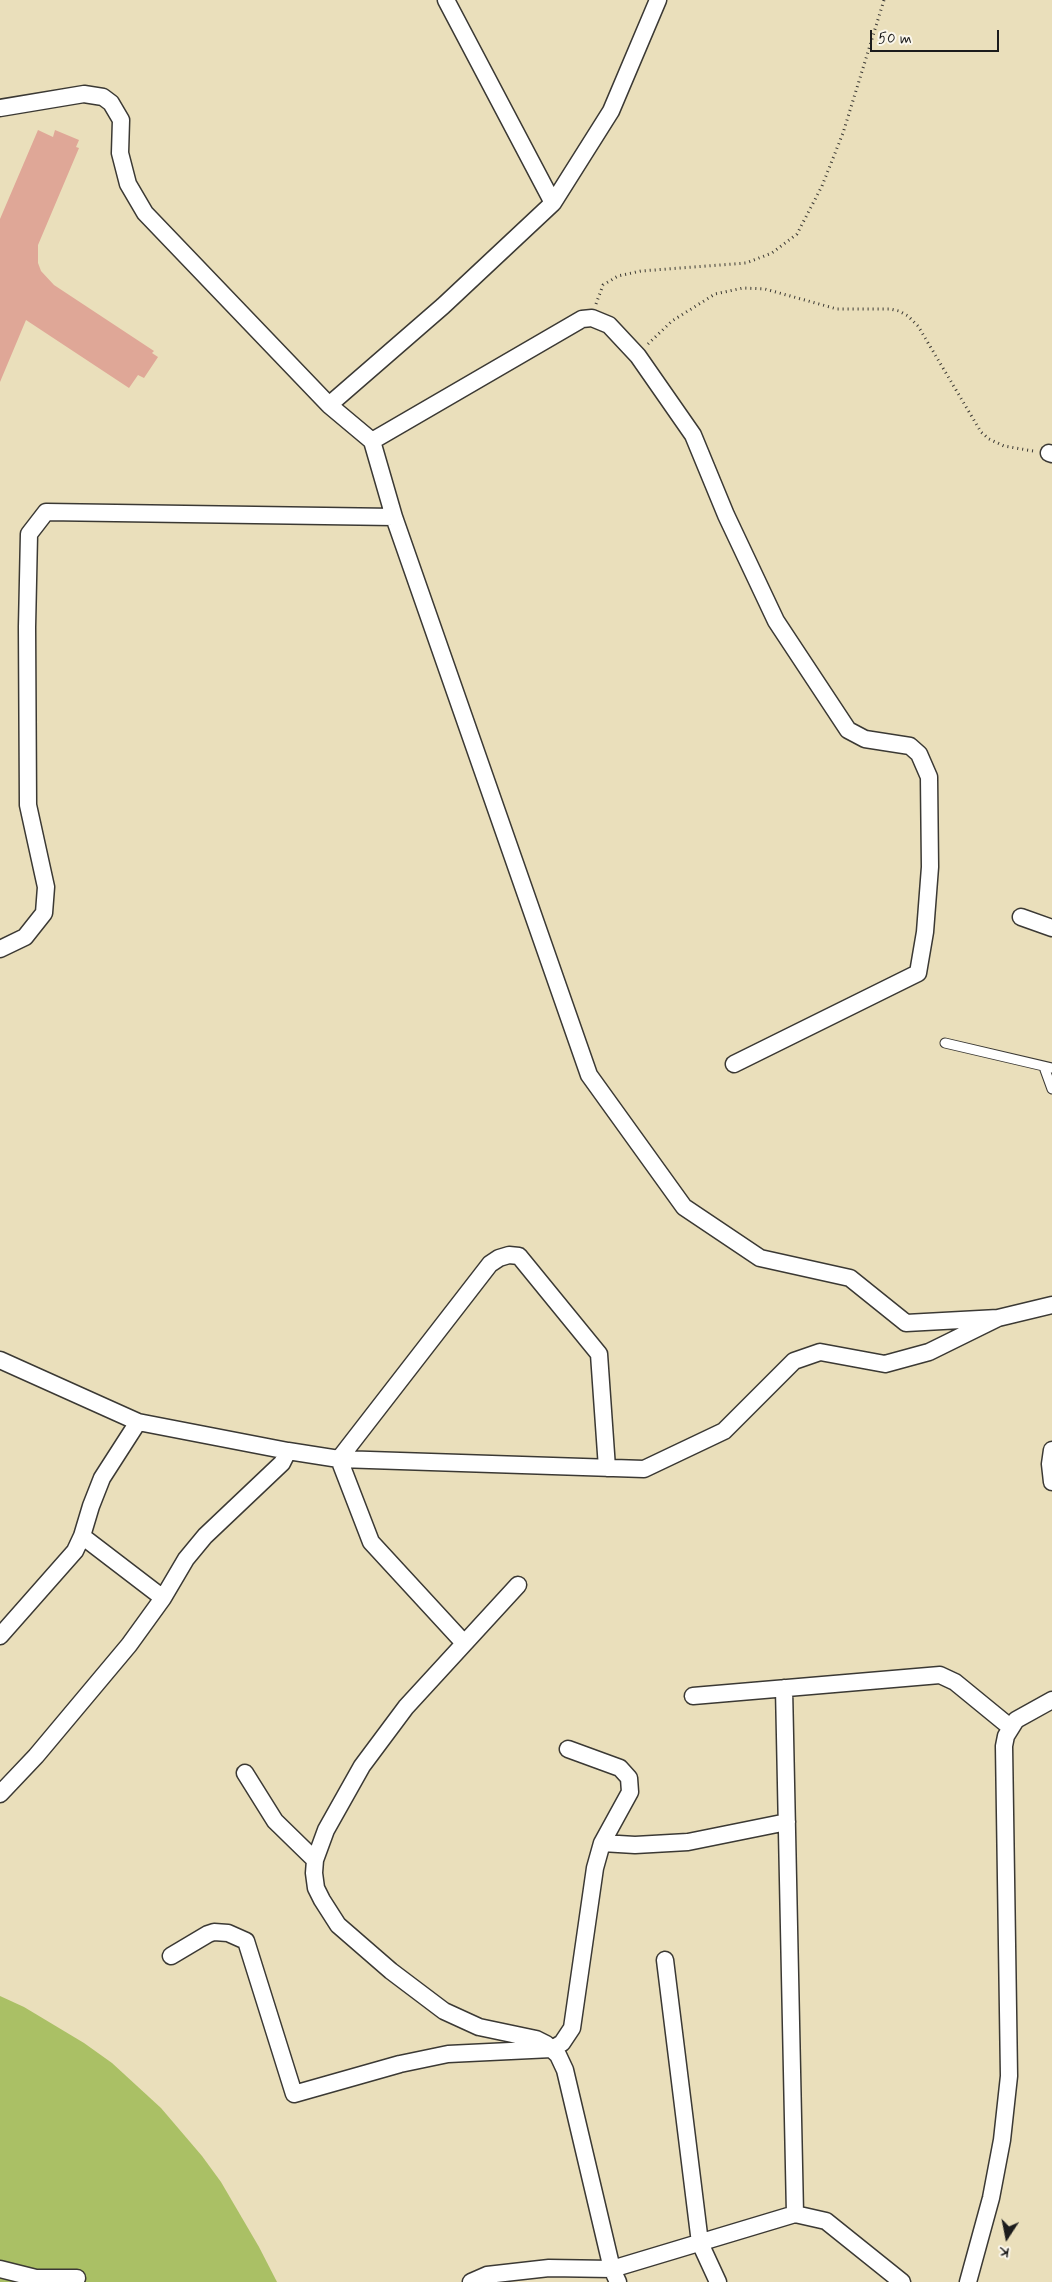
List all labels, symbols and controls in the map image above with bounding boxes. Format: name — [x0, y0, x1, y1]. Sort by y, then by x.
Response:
scale bar — [872, 20, 1001, 52]
text: 50 m — [878, 29, 912, 49]
north arrow — [982, 2212, 1032, 2262]
text: K — [998, 2242, 1011, 2262]

